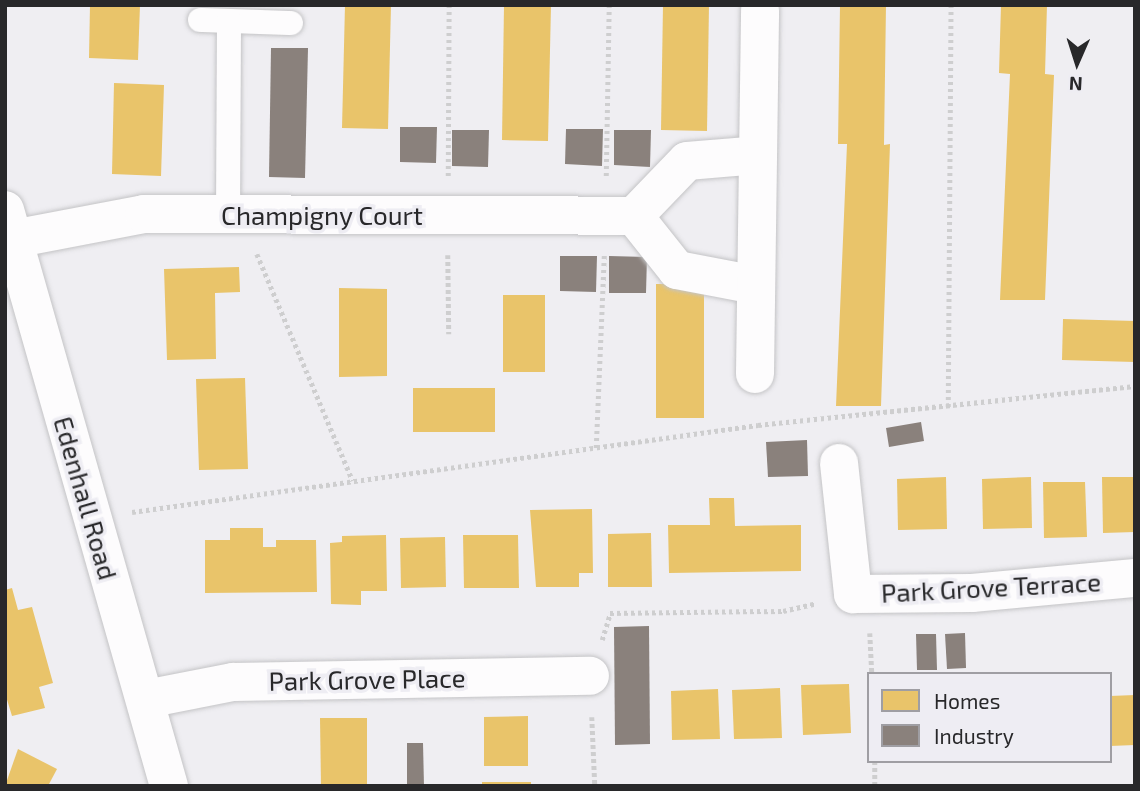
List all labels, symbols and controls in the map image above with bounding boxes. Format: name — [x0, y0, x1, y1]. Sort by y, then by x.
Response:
north arrow — [1042, 28, 1112, 98]
text: N — [1068, 73, 1083, 96]
street label: Champigny Court — [221, 199, 423, 231]
street label: Edenhall Road — [48, 412, 124, 584]
street label: Park Grove Terrace — [880, 566, 1102, 608]
street label: Park Grove Place — [268, 662, 466, 696]
legend — [867, 672, 1112, 763]
text: Homes — [934, 688, 1000, 713]
text: Industry — [934, 723, 1014, 748]

